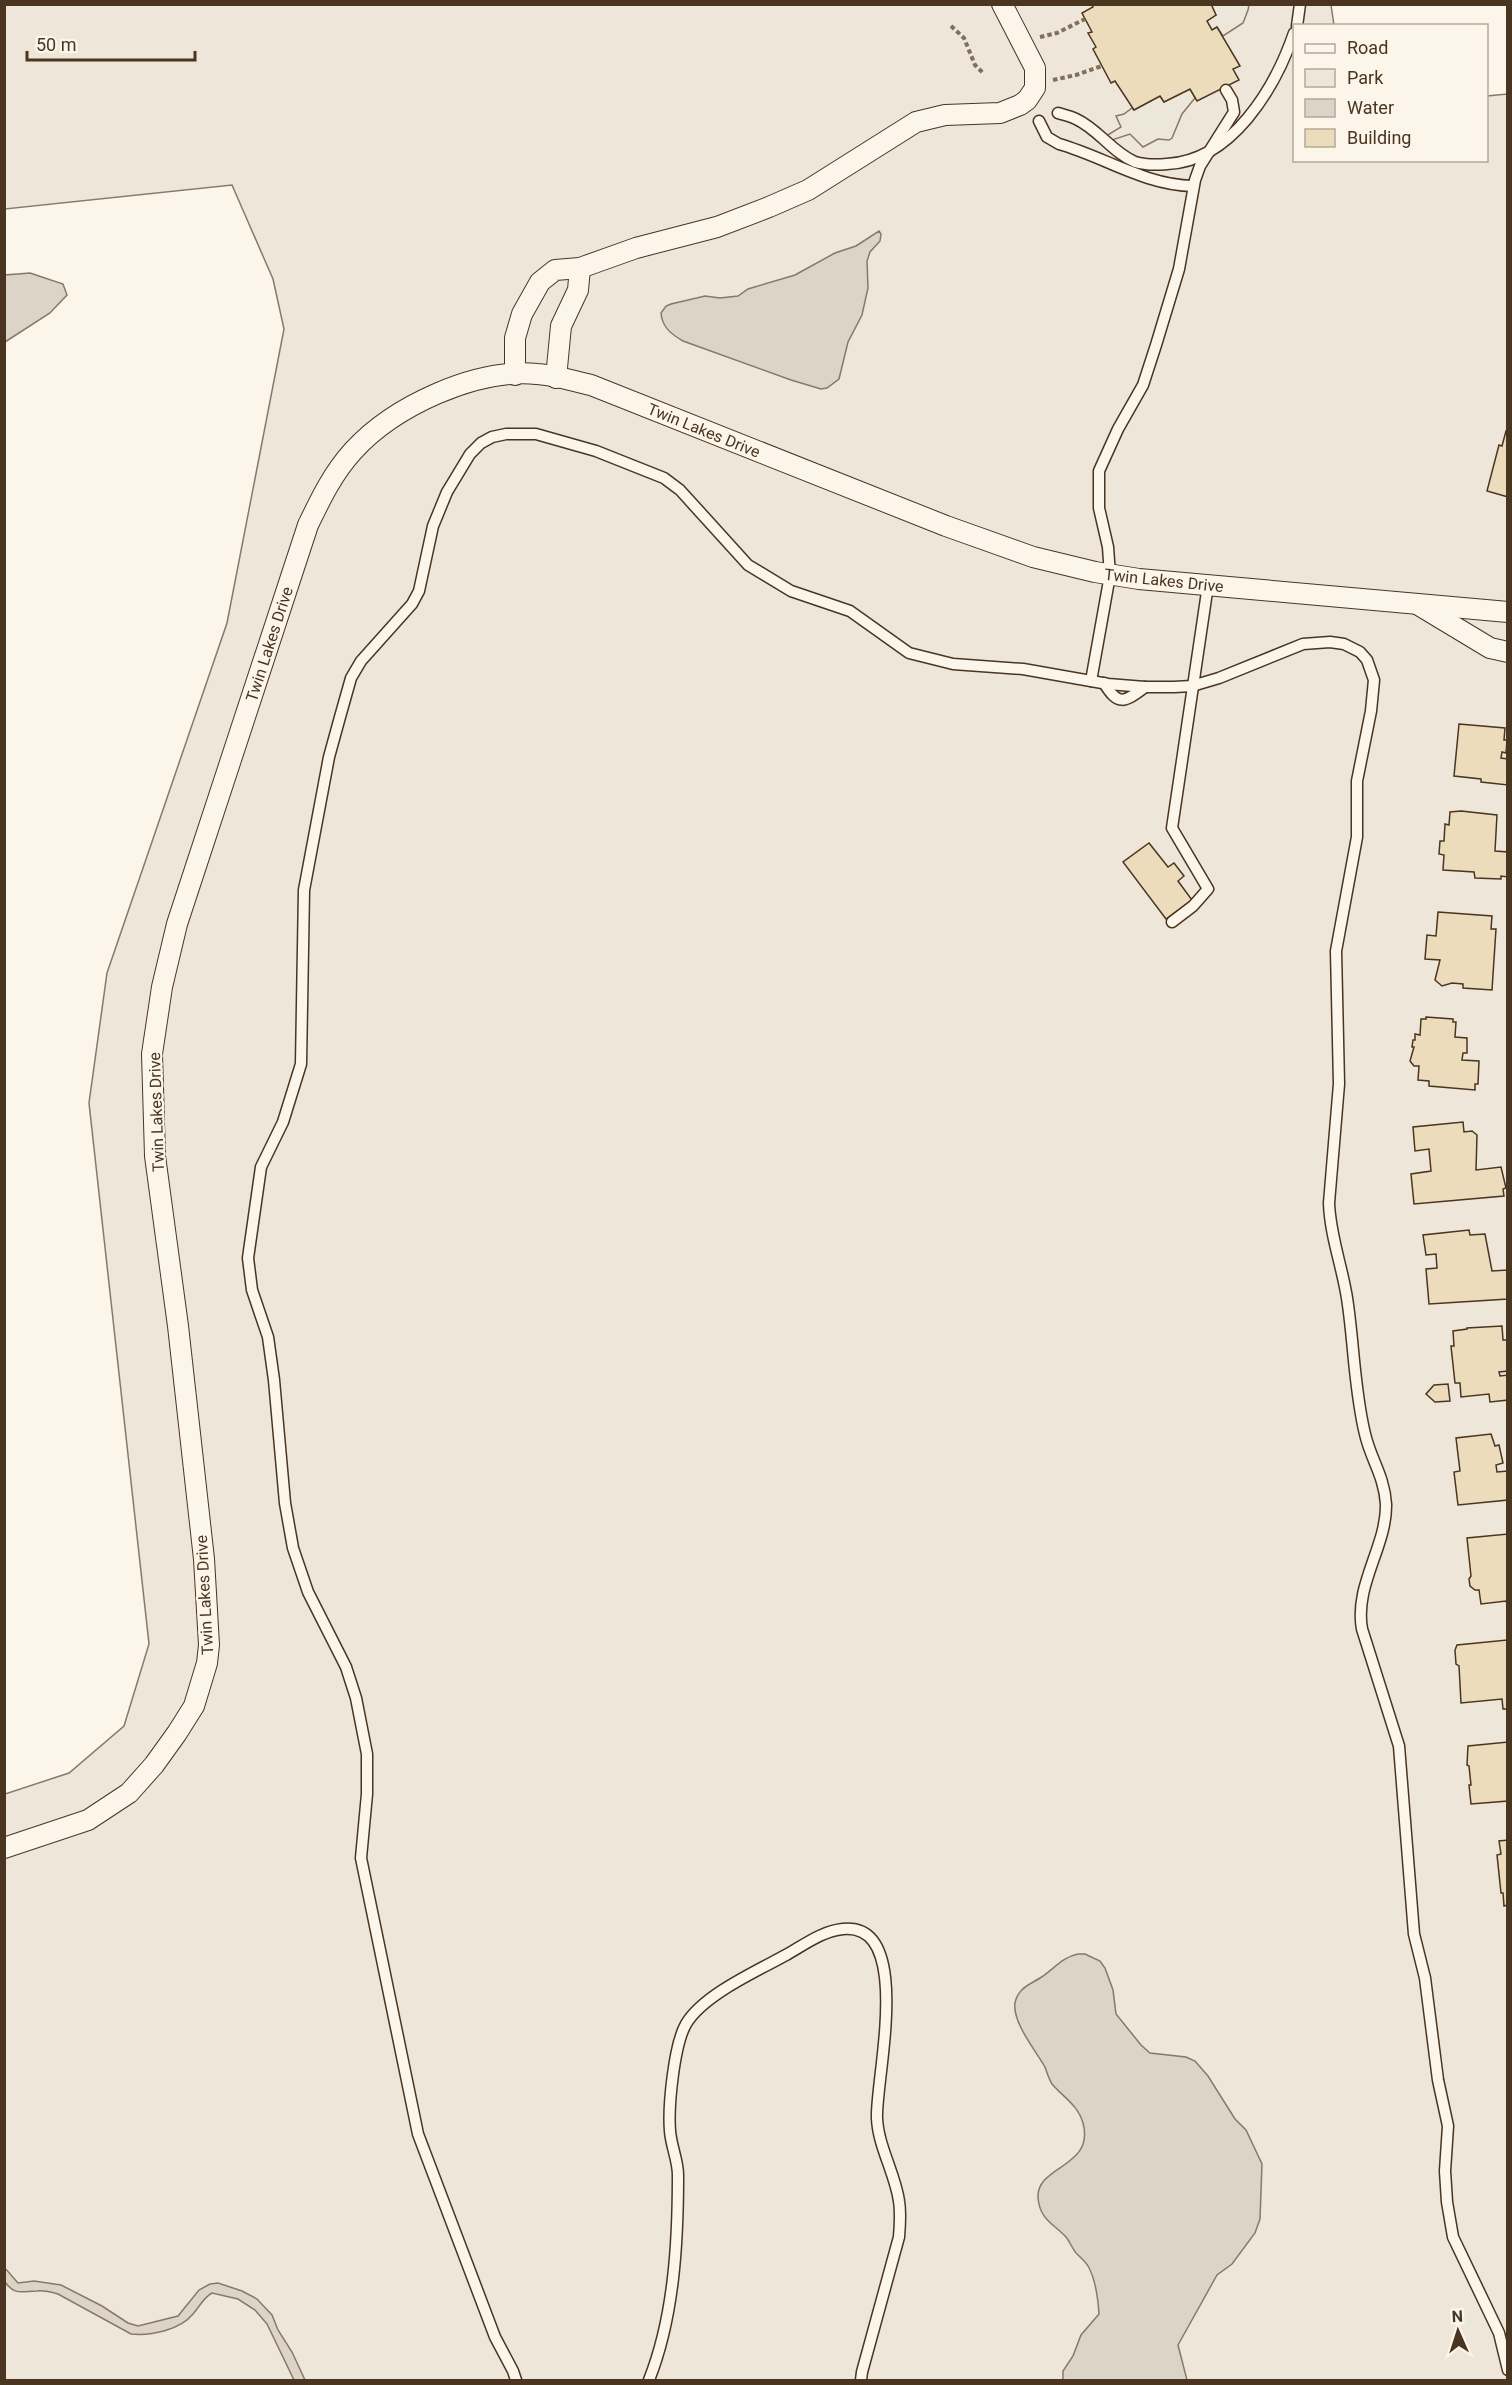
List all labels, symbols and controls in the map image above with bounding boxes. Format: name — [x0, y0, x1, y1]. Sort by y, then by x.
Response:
scale bar — [27, 24, 195, 62]
legend — [1293, 24, 1488, 162]
text: 50 m — [36, 34, 76, 55]
text: Road — [1347, 37, 1388, 58]
text: Park — [1347, 67, 1384, 88]
text: Water — [1347, 97, 1394, 118]
text: Building — [1347, 127, 1411, 148]
street label: Twin Lakes Drive — [645, 399, 763, 462]
street label: Twin Lakes Drive — [1103, 565, 1224, 596]
street label: Twin Lakes Drive — [242, 584, 297, 704]
street label: Twin Lakes Drive — [145, 1052, 168, 1172]
street label: Twin Lakes Drive — [192, 1535, 217, 1655]
north arrow — [1428, 2301, 1488, 2361]
text: N — [1451, 2307, 1463, 2326]

